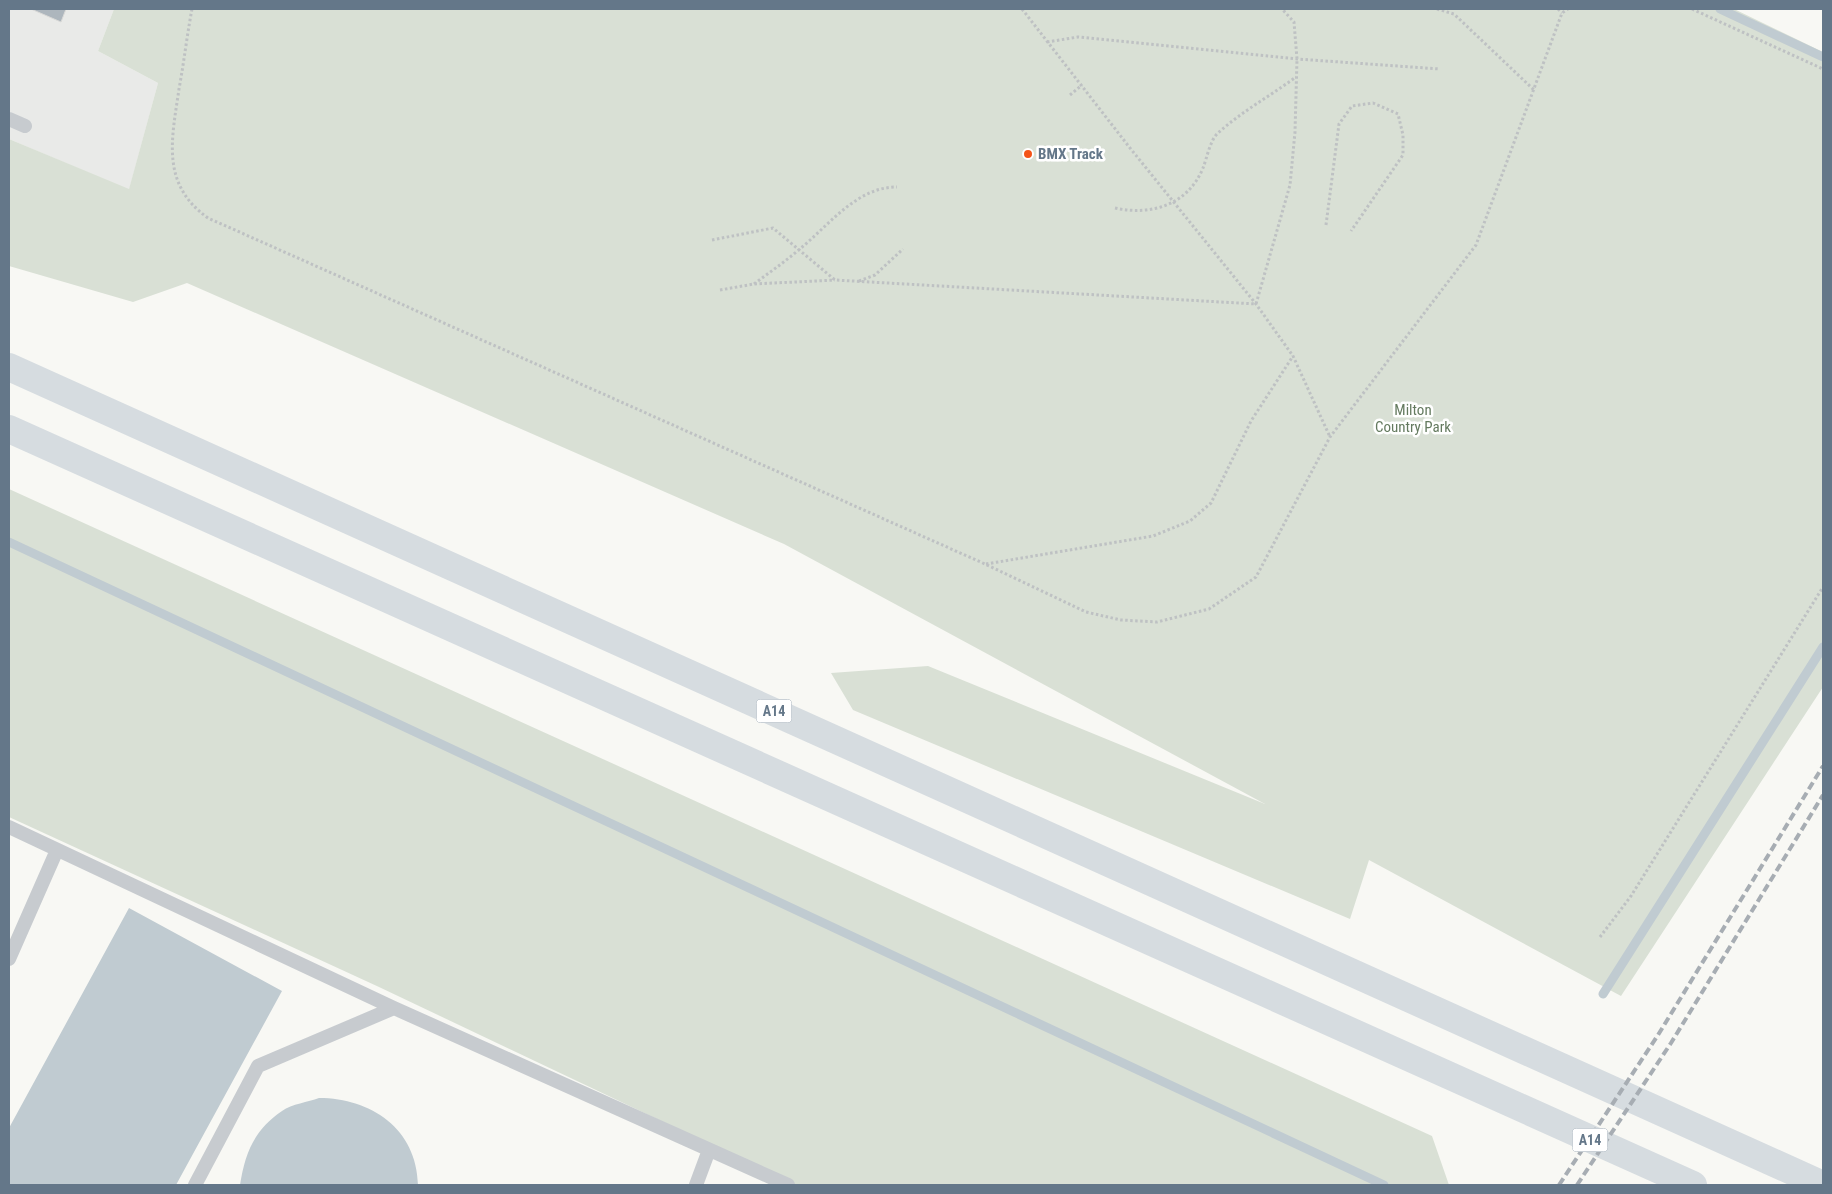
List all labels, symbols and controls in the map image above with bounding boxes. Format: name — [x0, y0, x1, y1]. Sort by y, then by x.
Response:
place label: BMX Track — [1038, 145, 1104, 163]
marker: BMX Track — [1022, 148, 1034, 160]
park label: Milton Country Park — [1375, 401, 1451, 436]
road number: A14 — [756, 699, 792, 722]
road number: A14 — [1572, 1128, 1608, 1152]

